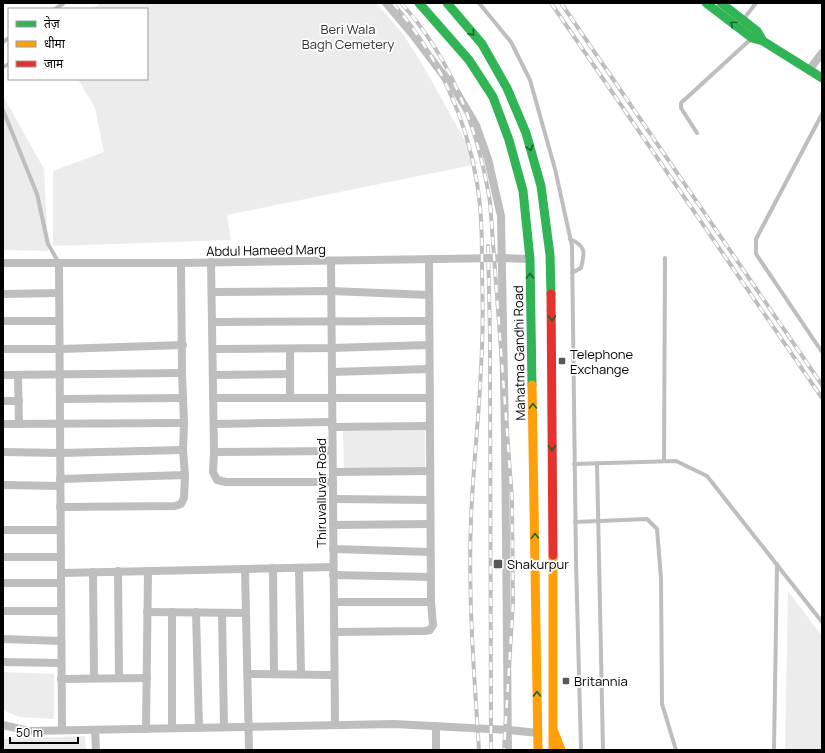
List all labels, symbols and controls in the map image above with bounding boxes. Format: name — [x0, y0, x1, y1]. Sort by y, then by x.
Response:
legend — [8, 8, 148, 80]
text: तेज़ — [44, 15, 61, 32]
park label: Beri Wala Bagh Cemetery — [302, 20, 394, 53]
one-way arrow — [731, 22, 738, 29]
one-way arrow — [467, 28, 474, 35]
text: धीमा — [44, 35, 66, 52]
text: जाम — [44, 55, 64, 72]
one-way arrow — [525, 144, 534, 151]
street label: Abdul Hameed Marg — [206, 240, 326, 260]
one-way arrow — [526, 273, 534, 279]
street label: Mahatma Gandhi Road — [509, 285, 529, 421]
one-way arrow — [548, 315, 556, 321]
place label: Telephone Exchange — [570, 345, 634, 378]
marker: Telephone Exchange — [557, 356, 567, 366]
one-way arrow — [528, 403, 537, 409]
street label: Thiruvalluvar Road — [312, 438, 330, 548]
one-way arrow — [548, 445, 557, 451]
one-way arrow — [531, 533, 539, 539]
place label: Shakurpur — [507, 555, 569, 573]
marker: Shakurpur — [492, 558, 504, 570]
place label: Britannia — [574, 672, 628, 690]
marker: Britannia — [561, 676, 571, 686]
one-way arrow — [533, 691, 541, 697]
scale bar — [10, 719, 78, 745]
text: 50 m — [16, 724, 43, 741]

